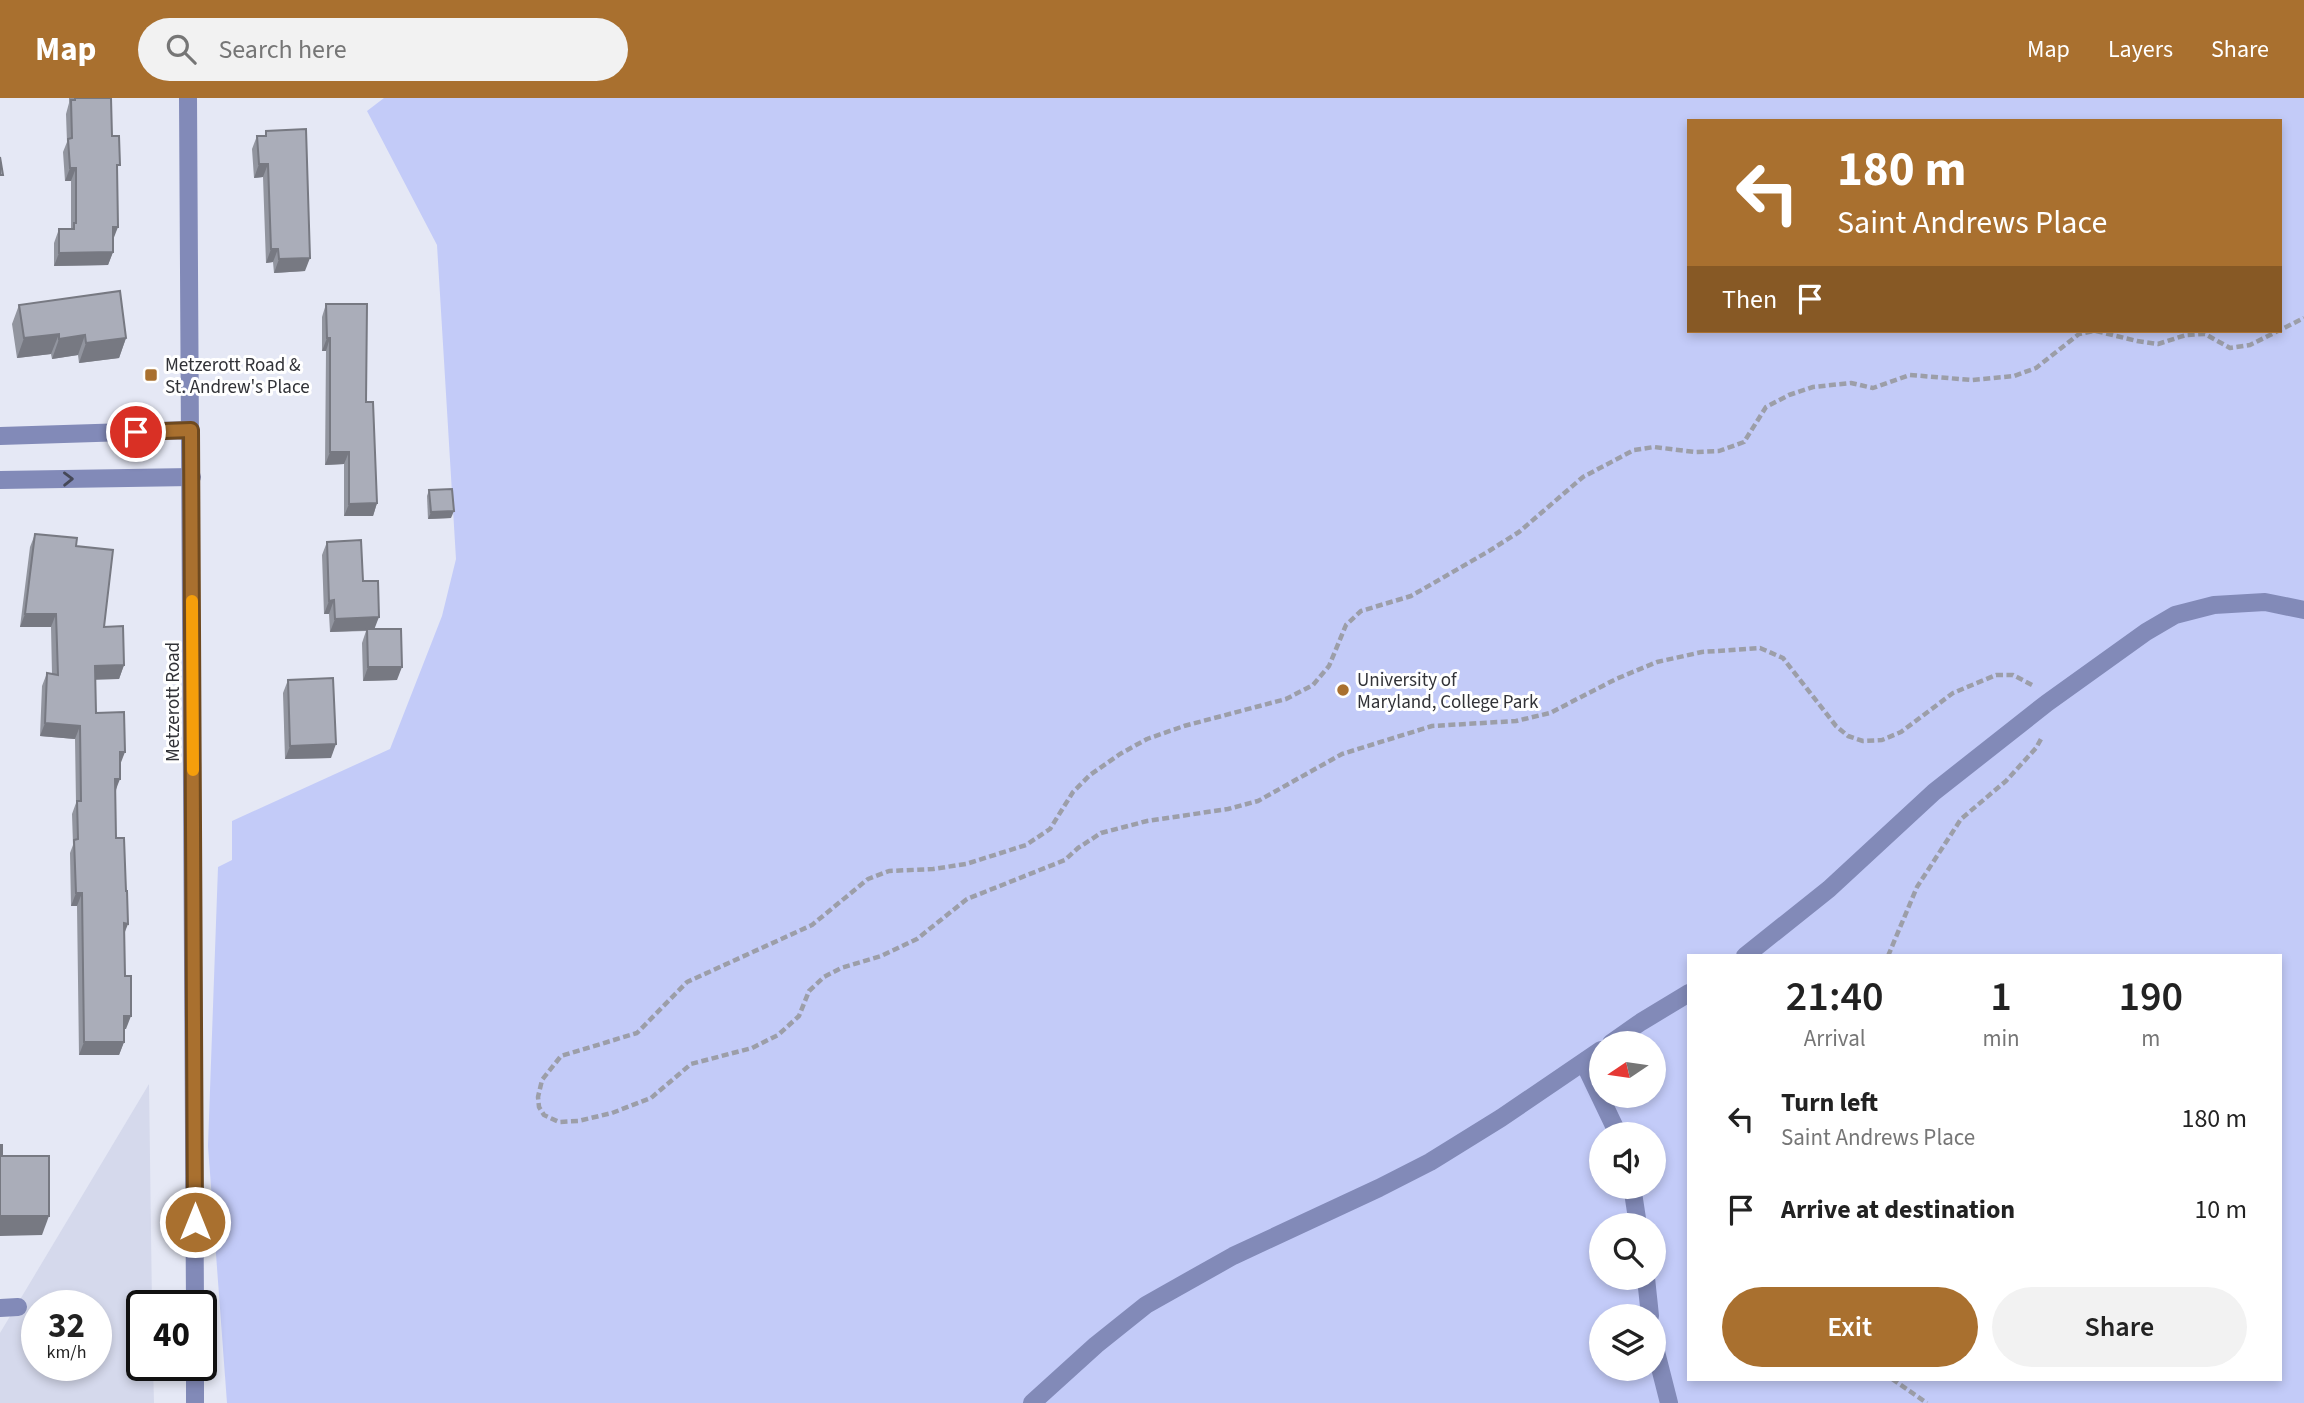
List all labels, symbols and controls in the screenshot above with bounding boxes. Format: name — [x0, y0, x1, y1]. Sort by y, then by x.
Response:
search box — [138, 18, 628, 81]
text: Map — [35, 26, 96, 73]
icon: search — [162, 30, 200, 68]
text: Search here — [218, 31, 347, 68]
text: Map — [2027, 32, 2070, 67]
text: Layers — [2108, 32, 2173, 67]
text: Share — [2211, 32, 2269, 67]
text: 180 m — [1837, 135, 1966, 205]
icon: left — [1722, 147, 1813, 238]
text: Saint Andrews Place — [1837, 200, 2107, 246]
icon: arrive — [1791, 280, 1829, 318]
text: Then — [1722, 281, 1777, 318]
place label: Metzerott Road & St. Andrew's Place — [165, 352, 310, 401]
marker: Metzerott Road & St. Andrew's Place — [143, 367, 159, 383]
pin — [106, 402, 166, 462]
icon: arrive — [117, 413, 155, 451]
one-way arrow — [63, 471, 74, 487]
street label: Metzerott Road — [160, 642, 187, 762]
place label: University of Maryland, College Park — [1357, 667, 1539, 716]
marker: University of Maryland, College Park — [1335, 682, 1351, 698]
text: 21:40 — [1786, 967, 1884, 1027]
text: 1 — [1990, 967, 2012, 1027]
text: 190 — [2119, 967, 2183, 1027]
text: Arrival — [1804, 1022, 1866, 1055]
text: min — [1982, 1022, 2020, 1055]
text: m — [2141, 1022, 2160, 1055]
north arrow — [1589, 1031, 1666, 1108]
map controls — [1589, 1031, 1666, 1381]
text: Turn left — [1781, 1084, 1878, 1121]
icon: left — [1722, 1100, 1760, 1138]
text: 180 m — [2181, 1100, 2247, 1137]
text: Saint Andrews Place — [1781, 1121, 1975, 1154]
button: sound — [1589, 1122, 1666, 1199]
position arrow — [158, 1185, 232, 1259]
icon: arrive — [1722, 1191, 1760, 1229]
text: Arrive at destination — [1781, 1191, 2015, 1228]
text: 10 m — [2194, 1191, 2247, 1228]
button: search — [1589, 1213, 1666, 1290]
button: Exit — [1722, 1287, 1978, 1367]
button: Share — [1992, 1287, 2247, 1367]
speed limit sign: 40 — [126, 1290, 217, 1381]
text: 32 — [48, 1301, 85, 1351]
button: layers — [1589, 1304, 1666, 1381]
text: km/h — [47, 1340, 86, 1365]

